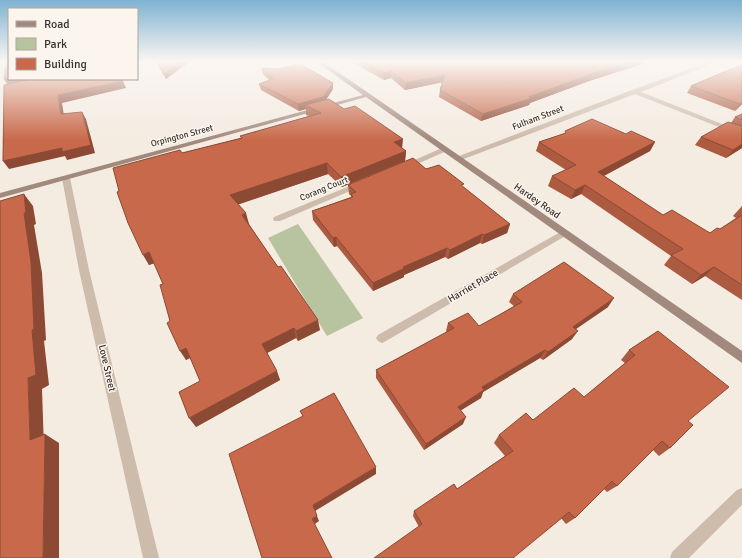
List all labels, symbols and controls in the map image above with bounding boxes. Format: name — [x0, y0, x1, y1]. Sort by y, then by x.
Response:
legend — [8, 8, 138, 80]
text: Road — [44, 17, 70, 32]
text: Park — [44, 37, 67, 52]
text: Building — [44, 57, 87, 72]
street label: Fulham Street — [511, 103, 565, 133]
street label: Orpington Street — [150, 122, 214, 150]
street label: Corang Court — [298, 174, 350, 204]
street label: Hardey Road — [511, 181, 563, 221]
street label: Harriet Place — [446, 267, 500, 305]
street label: Love Street — [96, 343, 118, 393]

